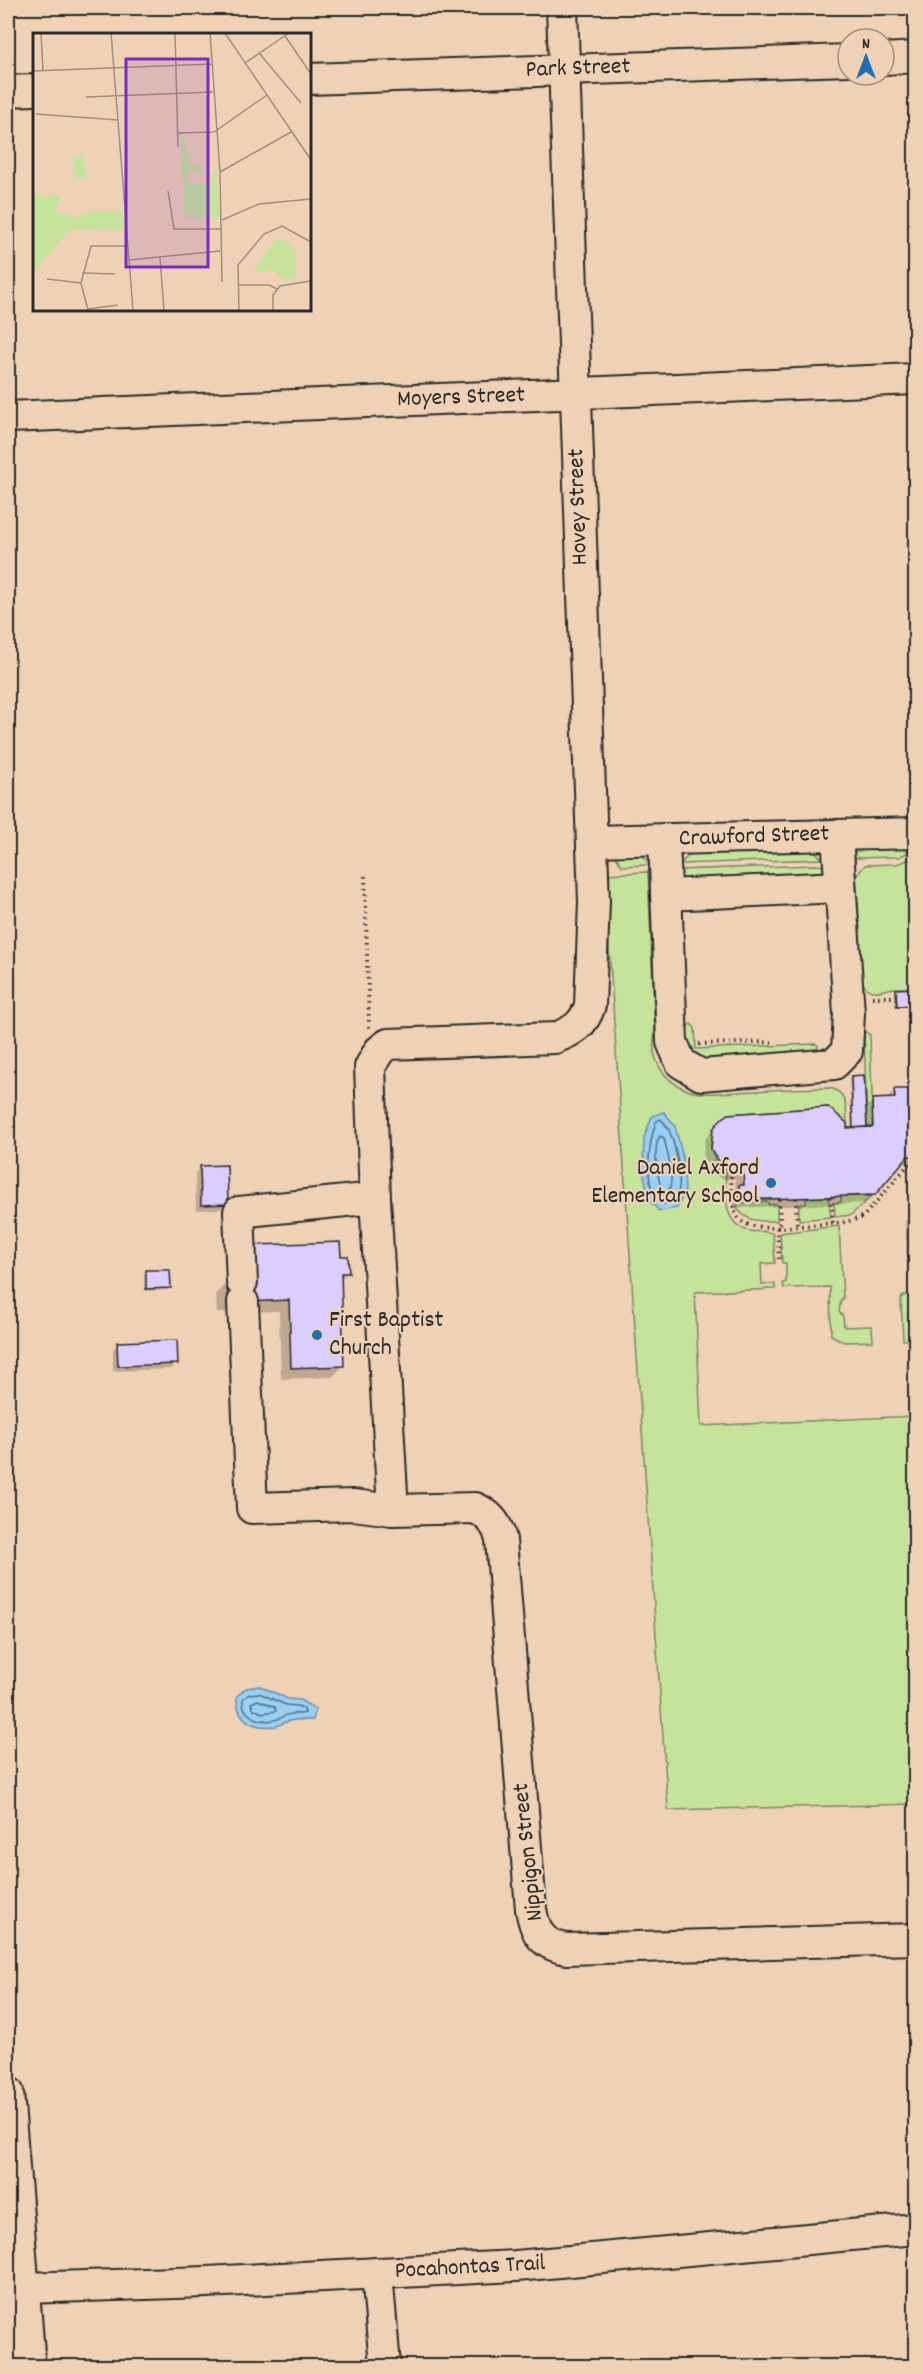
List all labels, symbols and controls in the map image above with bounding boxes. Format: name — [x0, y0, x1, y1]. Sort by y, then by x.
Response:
north arrow — [836, 27, 896, 87]
inset map — [33, 33, 310, 310]
text: N — [862, 33, 870, 56]
street label: Park Street — [525, 50, 631, 88]
street label: Moyers Street — [397, 379, 526, 417]
street label: Hovey Street — [560, 448, 598, 566]
street label: Crawford Street — [678, 817, 830, 857]
place label: Daniel Axford Elementary School — [591, 1152, 759, 1214]
marker: Daniel Axford Elementary School — [764, 1176, 778, 1190]
place label: First Baptist Church — [329, 1304, 444, 1366]
marker: First Baptist Church — [310, 1328, 324, 1342]
street label: Nippigon Street — [505, 1781, 553, 1923]
street label: Pocahontas Trail — [394, 2247, 546, 2289]

